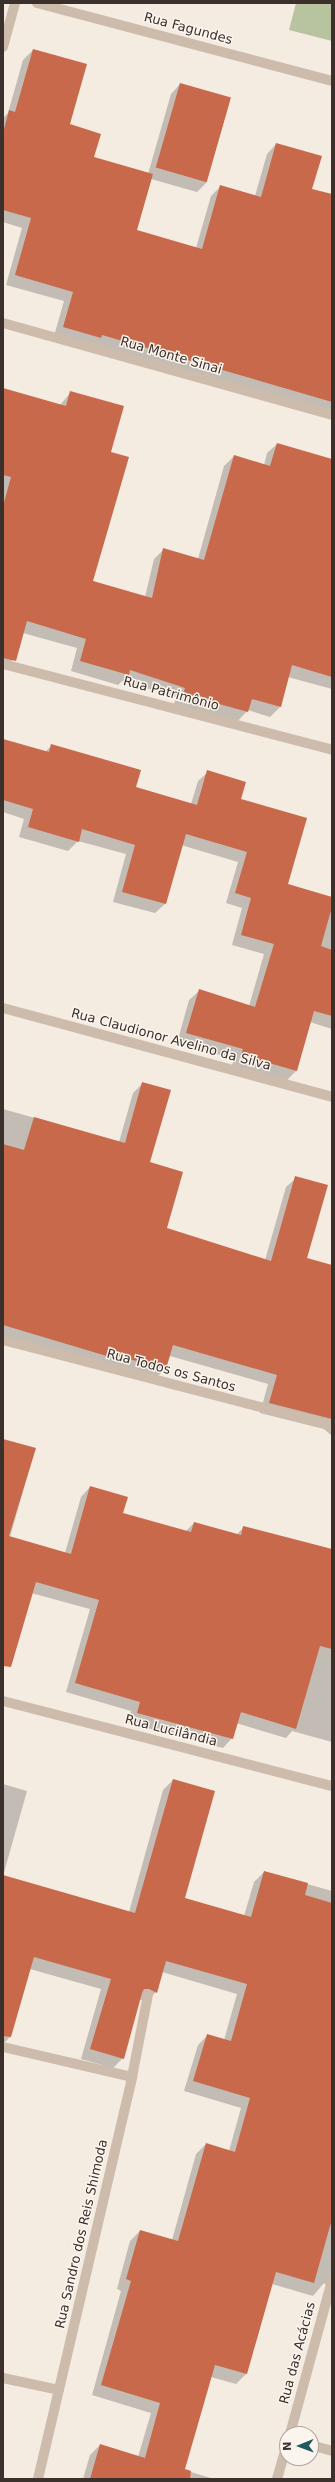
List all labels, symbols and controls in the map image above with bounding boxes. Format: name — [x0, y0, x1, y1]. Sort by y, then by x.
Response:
street label: Rua Fagundes — [142, 10, 234, 48]
street label: Rua Monte Sinai — [118, 334, 224, 378]
street label: Rua Patrimônio — [121, 674, 221, 714]
street label: Rua Claudionor Avelino da Silva — [69, 1006, 273, 1074]
street label: Rua Todos os Santos — [105, 1346, 237, 1396]
street label: Rua Lucilândia — [123, 1712, 219, 1750]
street label: Rua Sandro dos Reis Shimoda — [53, 2138, 111, 2330]
street label: Rua das Acácias — [277, 2300, 319, 2406]
north arrow — [279, 2426, 319, 2466]
text: N — [281, 2441, 294, 2451]

